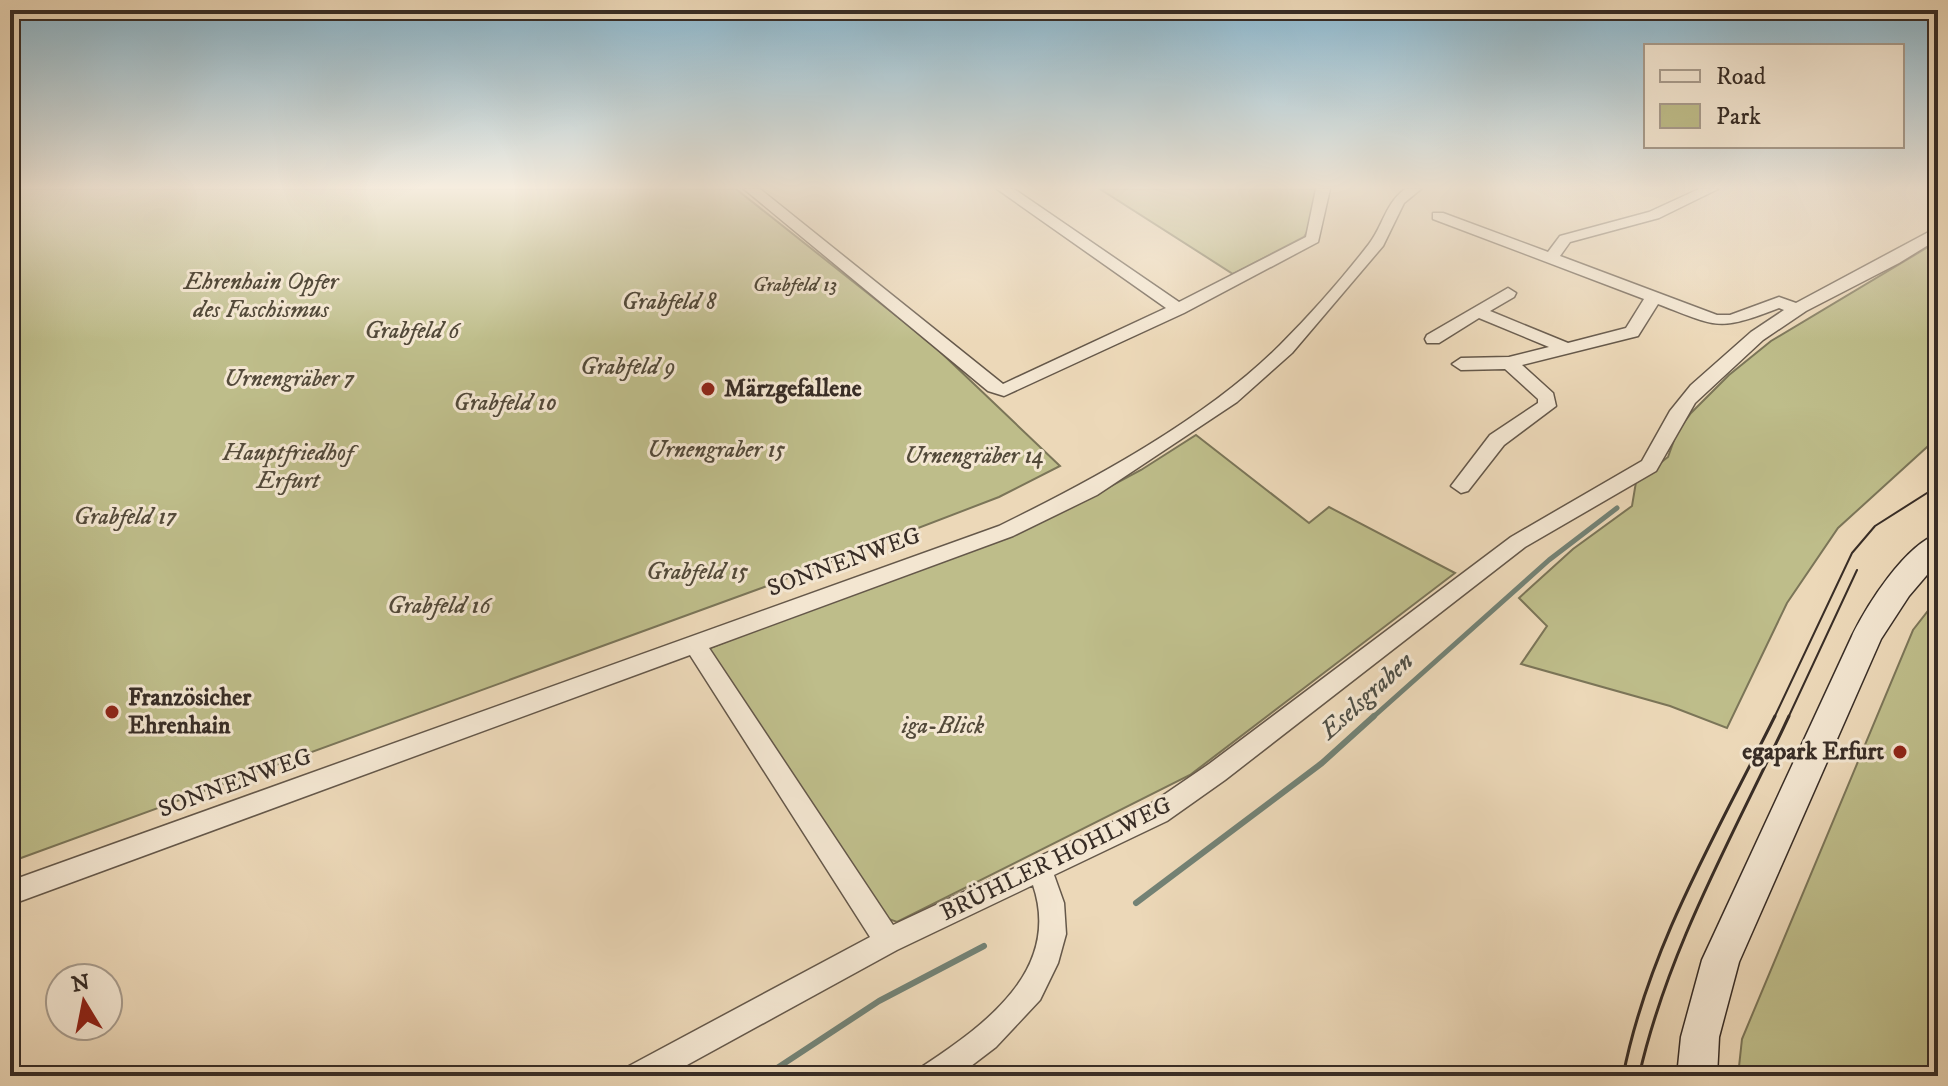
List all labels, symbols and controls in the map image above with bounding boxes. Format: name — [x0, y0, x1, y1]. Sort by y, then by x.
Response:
legend — [1644, 44, 1904, 148]
text: Road — [1716, 62, 1766, 92]
text: Park — [1716, 102, 1761, 132]
park label: Ehrenhain Opfer des Faschismus — [182, 267, 340, 325]
park label: Grabfeld 13 — [753, 273, 837, 298]
park label: Grabfeld 8 — [622, 287, 717, 317]
park label: Grabfeld 6 — [364, 316, 461, 346]
park label: Grabfeld 9 — [580, 352, 676, 382]
park label: Urnengräber 7 — [224, 364, 355, 394]
place label: Märzgefallene — [724, 374, 862, 404]
marker: Märzgefallene — [699, 380, 717, 398]
park label: Grabfeld 10 — [453, 388, 557, 418]
park label: Urnengraber 15 — [647, 435, 786, 465]
park label: Hauptfriedhof Erfurt — [222, 438, 360, 496]
park label: Urnengräber 14 — [904, 441, 1044, 471]
park label: Grabfeld 17 — [74, 502, 177, 532]
street label: SONNENWEG — [763, 520, 925, 604]
park label: Grabfeld 15 — [646, 557, 748, 587]
park label: Grabfeld 16 — [387, 591, 492, 621]
water label: Eselsgraben — [1312, 645, 1421, 748]
place label: Französicher Ehrenhain — [128, 683, 252, 741]
marker: Französicher Ehrenhain — [103, 703, 121, 721]
park label: iga-Blick — [902, 711, 984, 741]
place label: egapark Erfurt — [1742, 737, 1884, 767]
street label: SONNENWEG — [154, 741, 316, 825]
marker: egapark Erfurt — [1891, 743, 1909, 761]
street label: BRÜHLER HOHLWEG — [936, 790, 1177, 928]
north arrow — [44, 962, 124, 1042]
text: N — [70, 969, 92, 999]

